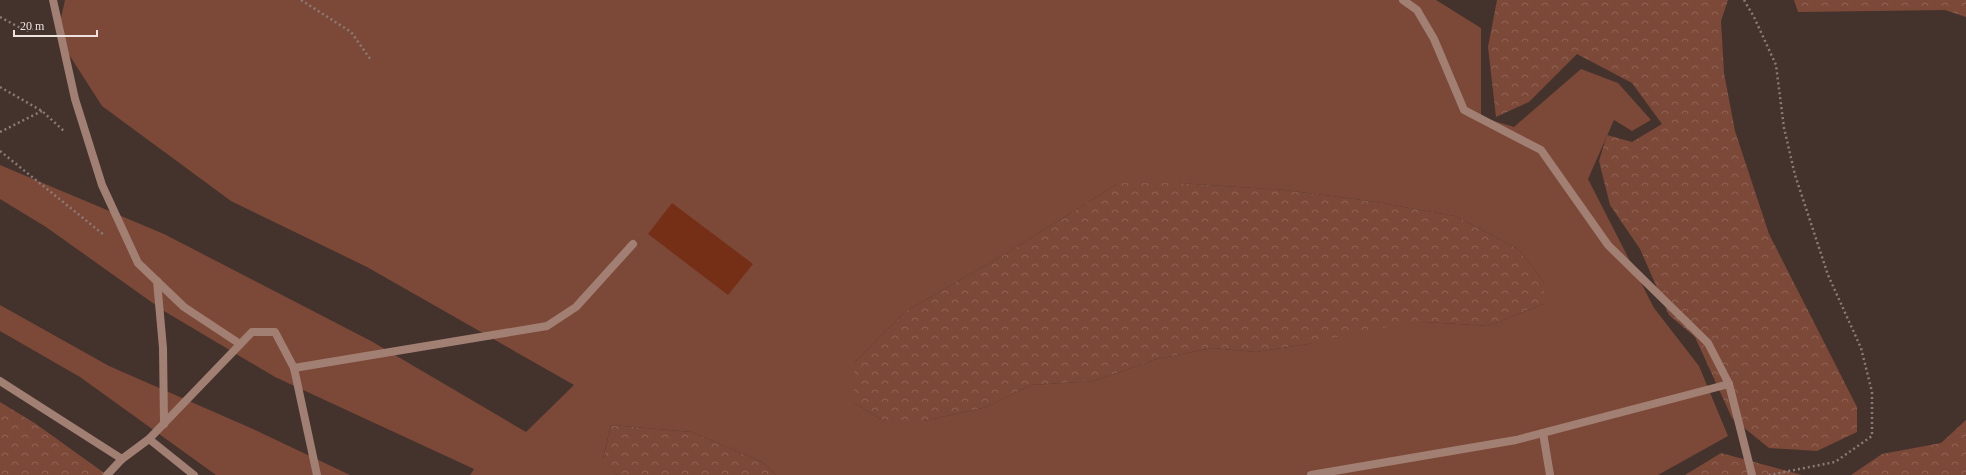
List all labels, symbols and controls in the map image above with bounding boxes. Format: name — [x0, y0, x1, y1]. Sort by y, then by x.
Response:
scale bar — [14, 12, 97, 38]
text: 20 m — [20, 19, 45, 33]

